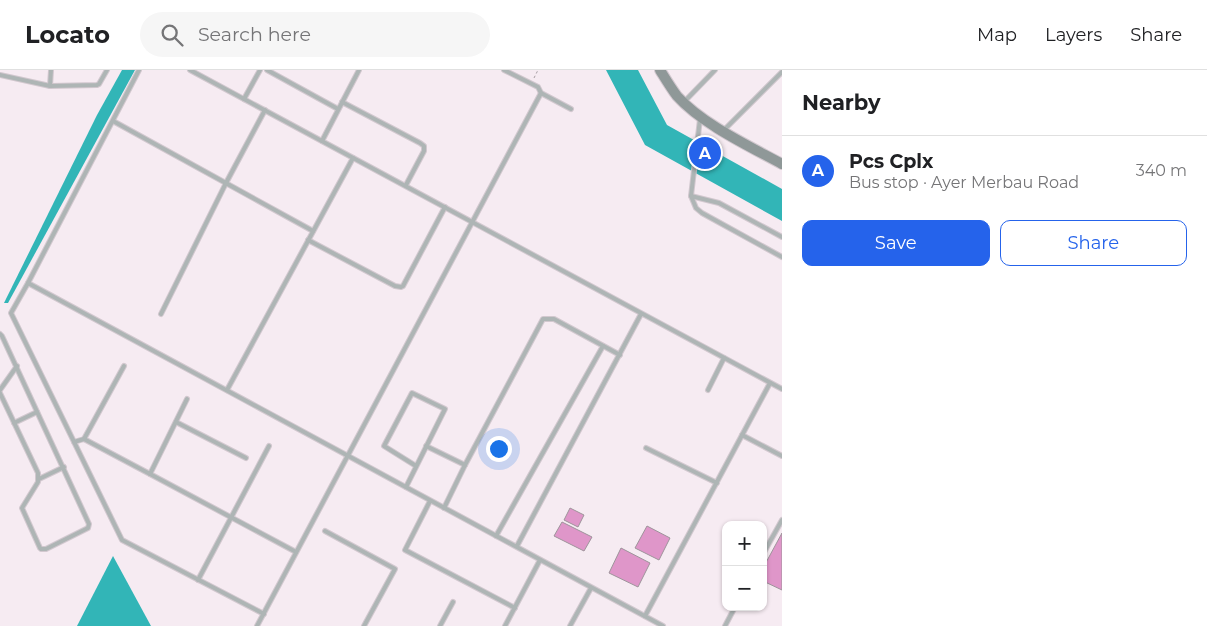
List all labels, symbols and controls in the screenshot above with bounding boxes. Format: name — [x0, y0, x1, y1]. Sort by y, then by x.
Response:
search box — [140, 12, 490, 57]
text: Locato — [25, 20, 110, 49]
icon: search — [158, 21, 186, 49]
text: Search here — [198, 23, 311, 46]
text: Map — [977, 24, 1017, 46]
text: Layers — [1045, 24, 1102, 46]
text: Share — [1130, 24, 1182, 46]
text: Nearby — [802, 90, 881, 115]
pin: A — [689, 134, 721, 172]
text: Pcs Cplx — [849, 150, 933, 173]
text: A — [812, 161, 824, 180]
text: 340 m — [1136, 161, 1187, 180]
text: Bus stop · Ayer Merbau Road — [849, 173, 1079, 192]
button: Save — [802, 220, 990, 266]
button: Share — [1000, 220, 1187, 266]
your location — [486, 436, 512, 462]
map controls — [722, 521, 767, 611]
button: + — [722, 521, 767, 566]
button: − — [722, 566, 767, 611]

